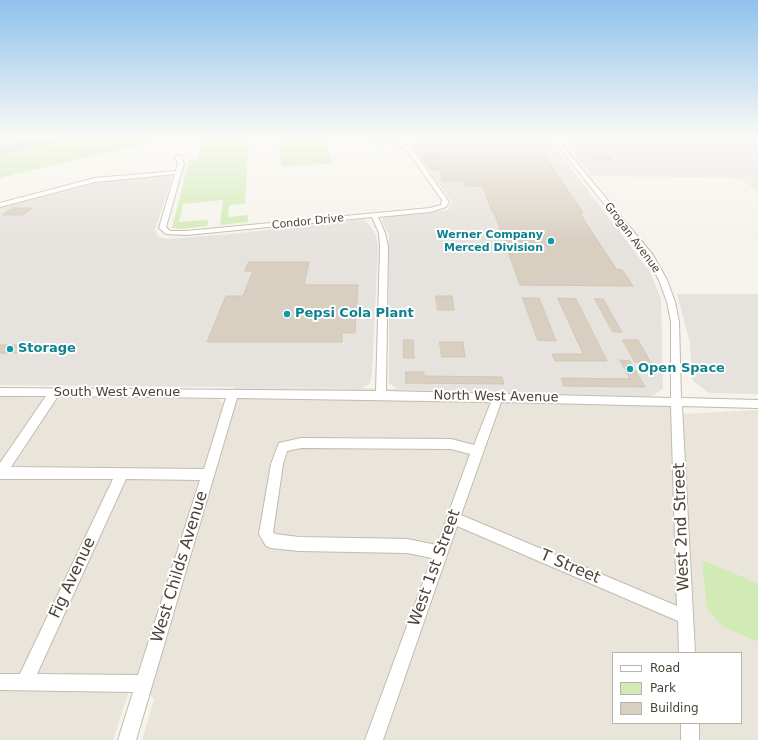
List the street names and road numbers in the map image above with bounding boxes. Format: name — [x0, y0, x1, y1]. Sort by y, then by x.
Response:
street label: Grogan Avenue — [601, 200, 663, 276]
street label: Condor Drive — [271, 212, 345, 232]
street label: South West Avenue — [54, 385, 180, 401]
street label: North West Avenue — [433, 388, 559, 406]
street label: West 2nd Street — [670, 462, 694, 592]
street label: West Childs Avenue — [148, 489, 212, 645]
street label: West 1st Street — [405, 507, 465, 629]
street label: Fig Avenue — [46, 534, 100, 622]
street label: T Street — [537, 546, 603, 588]

